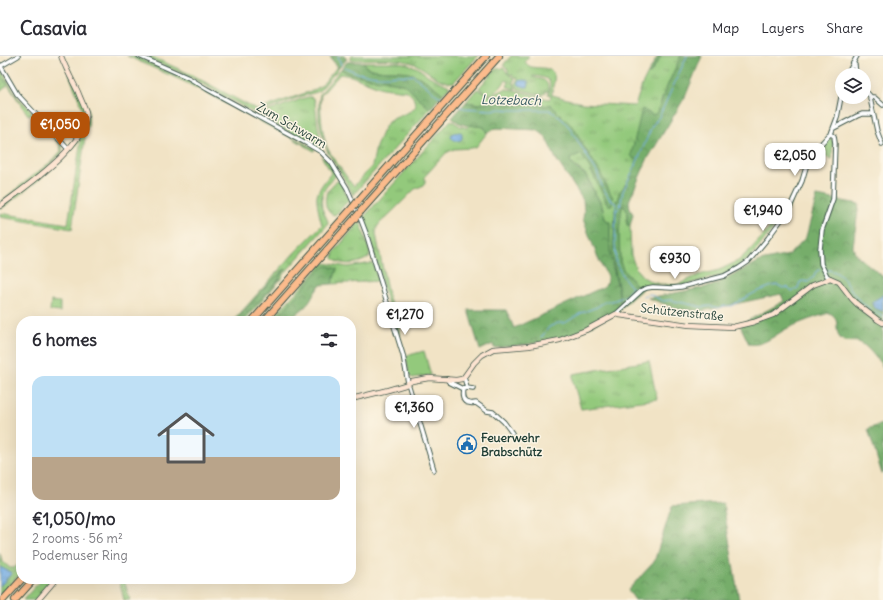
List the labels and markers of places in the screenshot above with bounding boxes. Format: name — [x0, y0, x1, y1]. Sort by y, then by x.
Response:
pin: €1,050 — [27, 112, 93, 146]
pin: €2,050 — [762, 143, 828, 177]
pin: €1,940 — [730, 198, 796, 232]
pin: €930 — [651, 246, 699, 280]
pin: €1,270 — [372, 302, 438, 336]
pin: €1,360 — [381, 395, 447, 429]
place label: Feuerwehr Brabschütz — [481, 430, 543, 459]
public building icon: Feuerwehr Brabschütz — [456, 433, 478, 455]

